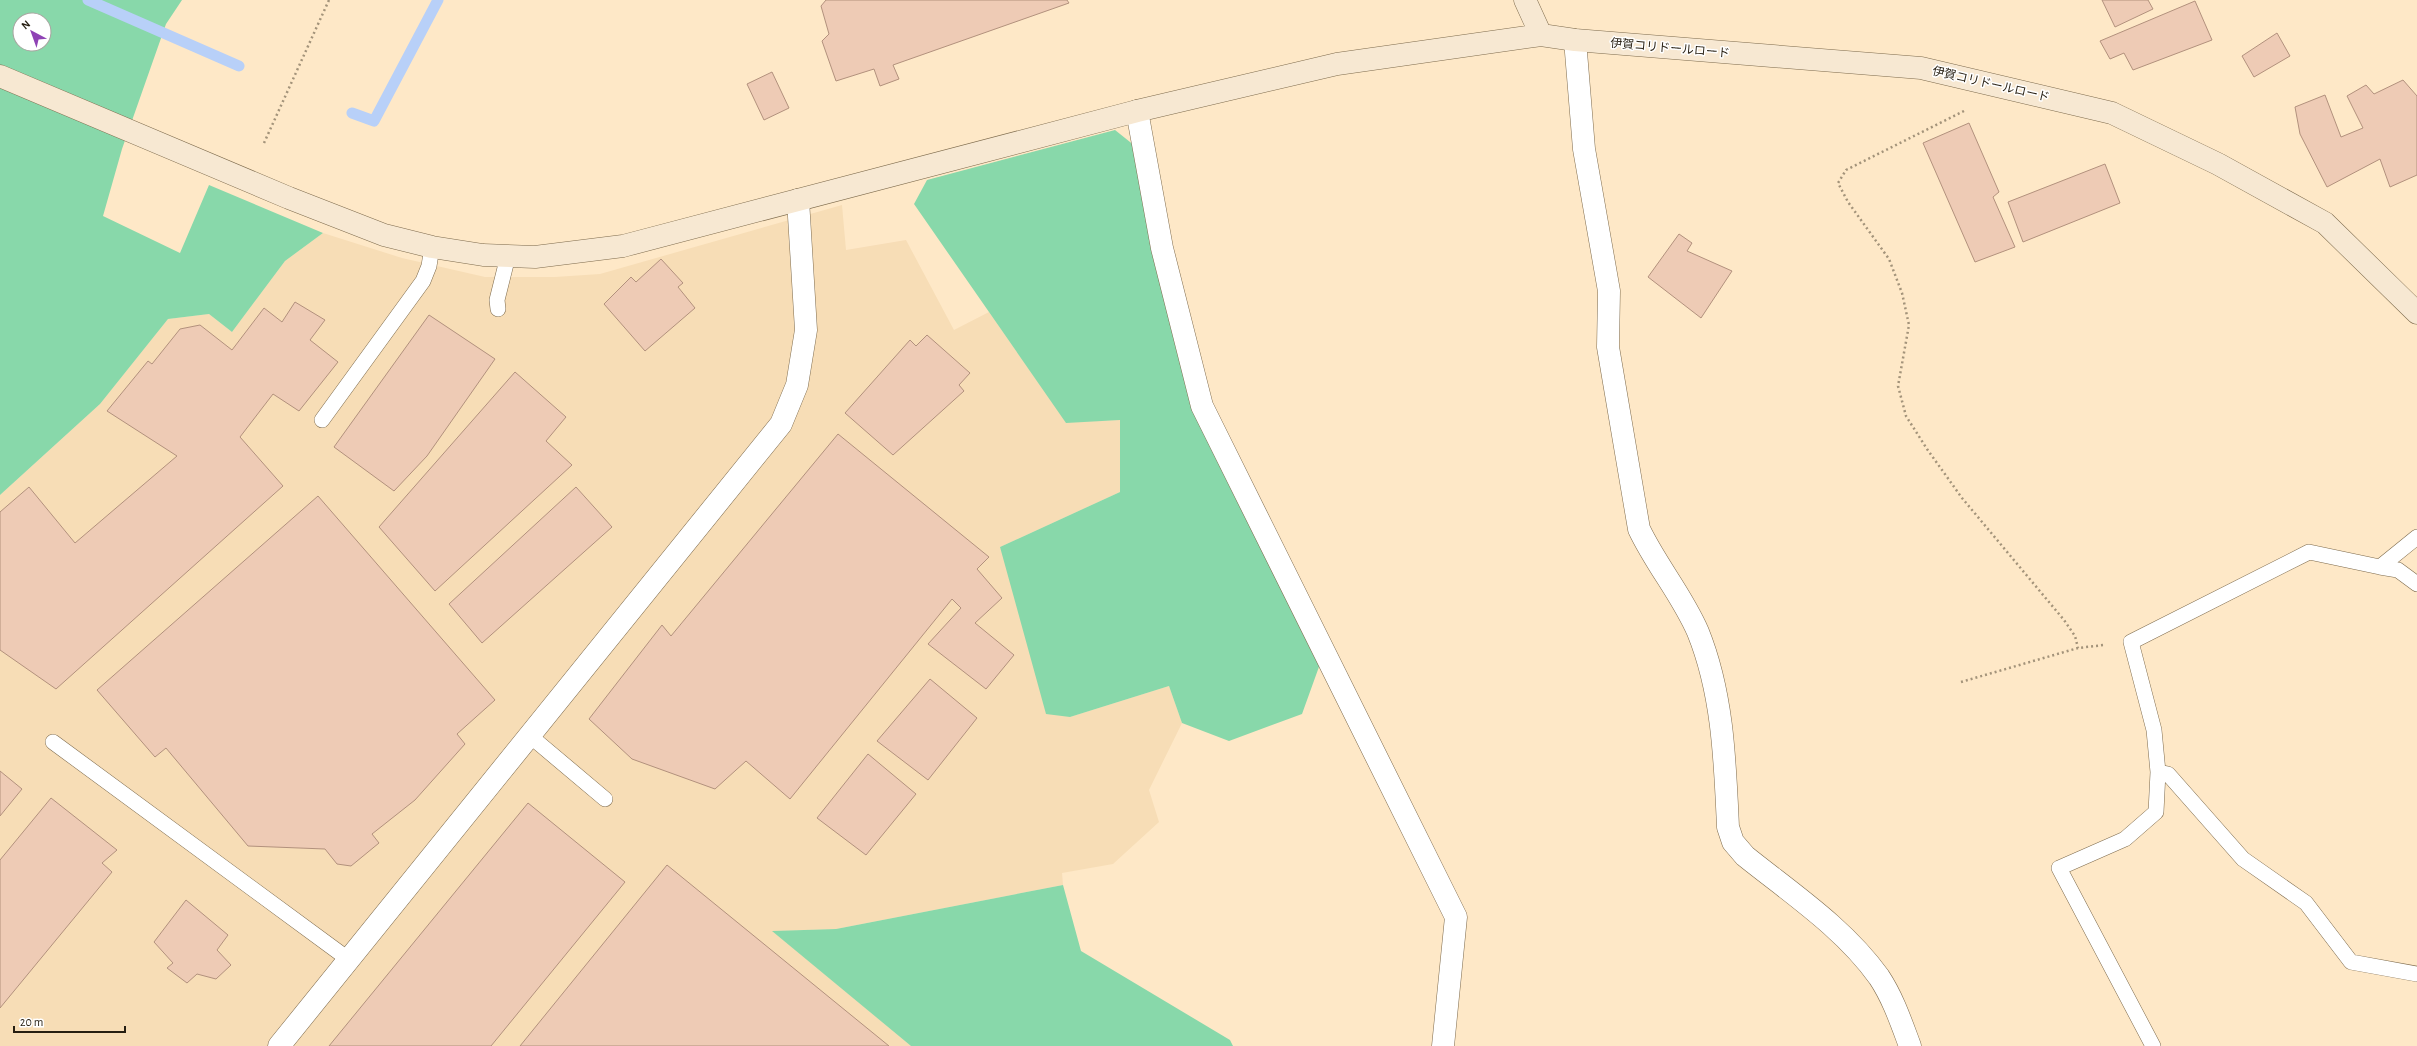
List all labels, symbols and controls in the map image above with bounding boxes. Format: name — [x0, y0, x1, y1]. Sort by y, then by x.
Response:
north arrow — [12, 12, 52, 52]
text: N — [19, 18, 32, 31]
street label: 伊賀コリドールロード — [1610, 36, 1730, 59]
street label: 伊賀コリドールロード — [1931, 64, 2051, 103]
scale bar — [14, 1008, 125, 1034]
text: 20 m — [20, 1016, 43, 1028]

